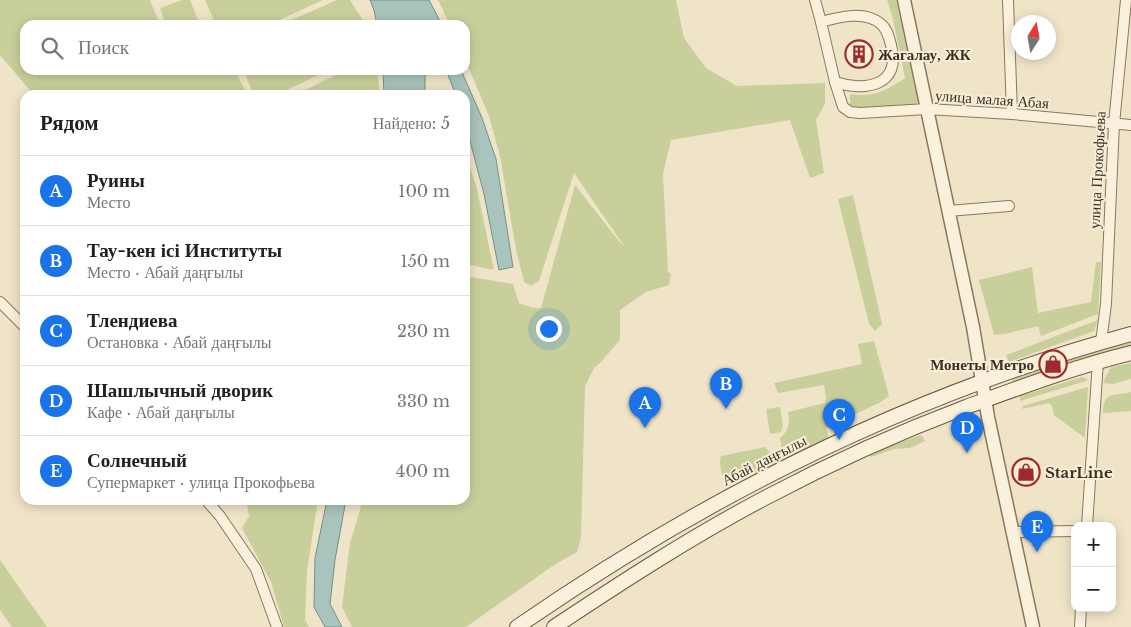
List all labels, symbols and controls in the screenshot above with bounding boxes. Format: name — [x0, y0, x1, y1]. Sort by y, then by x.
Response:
north arrow — [1011, 15, 1056, 60]
search box — [20, 20, 470, 75]
icon: search — [38, 34, 66, 62]
text: Поиск — [78, 36, 129, 59]
building icon: Жагалау, ЖК — [844, 39, 874, 69]
place label: Жагалау, ЖК — [878, 45, 971, 64]
street label: улица малая Абая — [934, 86, 1050, 112]
text: Рядом — [40, 110, 99, 136]
street label: улица Прокофьева — [1084, 110, 1110, 229]
text: Найдено: 5 — [373, 113, 450, 133]
text: Руины — [87, 169, 145, 192]
text: A — [50, 181, 62, 201]
text: 100 m — [398, 181, 450, 201]
text: Место — [87, 192, 130, 212]
text: Тау-кен ісі Институты — [87, 239, 282, 262]
text: B — [50, 251, 62, 271]
text: 150 m — [401, 251, 450, 271]
text: Место · Абай даңғылы — [87, 262, 243, 282]
text: Тлендиева — [87, 309, 178, 332]
your location — [536, 316, 562, 342]
text: C — [49, 321, 63, 341]
text: 230 m — [397, 321, 450, 341]
text: Остановка · Абай даңғылы — [87, 332, 271, 352]
shop icon: Монеты Метро — [1038, 349, 1068, 379]
place label: Монеты Метро — [930, 355, 1034, 374]
pin: B — [710, 368, 742, 409]
text: Шашлычный дворик — [87, 379, 273, 402]
pin: A — [629, 387, 661, 428]
text: D — [49, 391, 63, 411]
text: 330 m — [397, 391, 450, 411]
pin: C — [823, 399, 855, 440]
text: Кафе · Абай даңғылы — [87, 402, 235, 422]
pin: D — [951, 412, 983, 453]
street label: Абай даңғылы — [718, 430, 810, 490]
text: Солнечный — [87, 449, 187, 472]
shop icon: StarLine — [1011, 457, 1041, 487]
text: E — [50, 461, 62, 481]
text: 400 m — [396, 461, 450, 481]
place label: StarLine — [1045, 463, 1113, 482]
text: Супермаркет · улица Прокофьева — [87, 472, 315, 492]
pin: E — [1021, 511, 1053, 552]
map controls — [1071, 522, 1116, 612]
button: + — [1071, 522, 1116, 567]
button: − — [1071, 567, 1116, 612]

